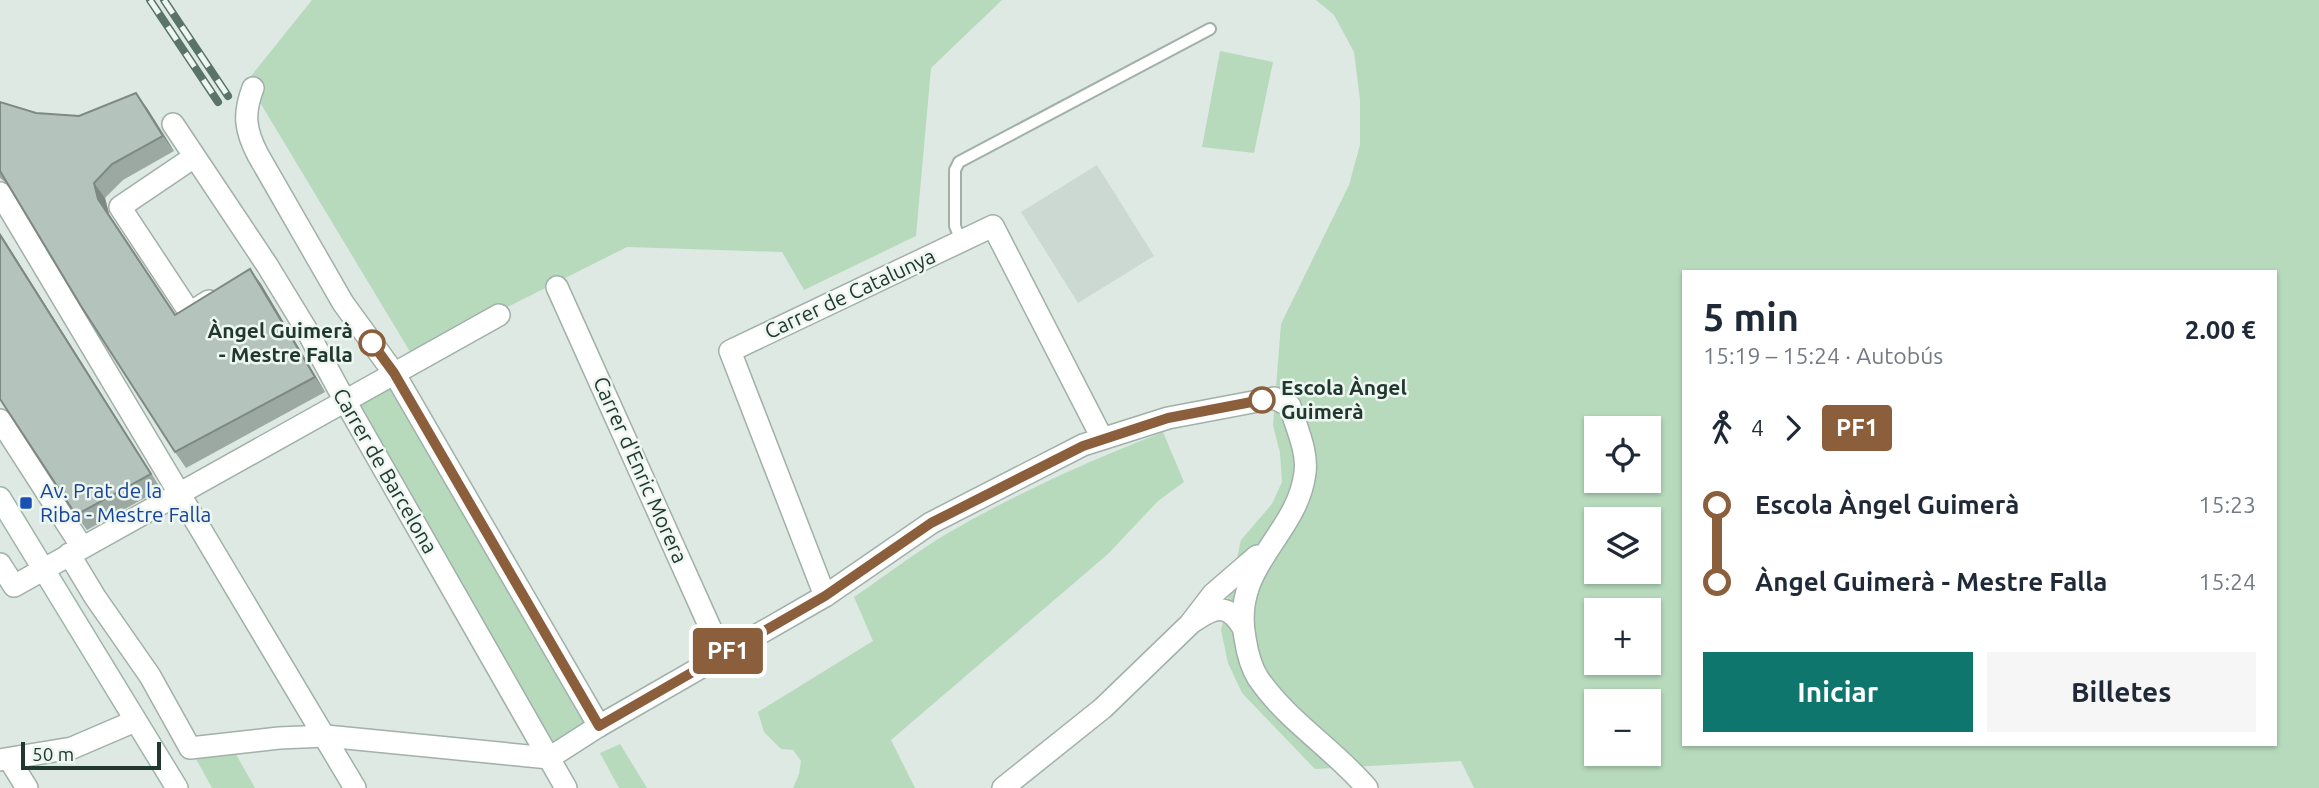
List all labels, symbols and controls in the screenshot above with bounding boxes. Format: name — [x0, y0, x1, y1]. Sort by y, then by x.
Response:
street label: Carrer de Catalunya — [760, 243, 939, 343]
text: 5 min — [1703, 296, 1799, 338]
text: 2.00 € — [2185, 315, 2256, 344]
place label: Àngel Guimerà - Mestre Falla — [207, 318, 353, 366]
marker: Àngel Guimerà - Mestre Falla — [359, 330, 385, 356]
text: 15:19 – 15:24 · Autobús — [1703, 343, 1943, 368]
street label: Carrer d'Enric Morera — [589, 373, 693, 567]
place label: Escola Àngel Guimerà — [1281, 375, 1407, 423]
street label: Carrer de Barcelona — [329, 384, 443, 557]
marker: Escola Àngel Guimerà — [1249, 387, 1275, 413]
icon: walk — [1703, 409, 1741, 447]
icon: forward — [1774, 409, 1812, 447]
text: PF1 — [1836, 414, 1878, 441]
text: 4 — [1751, 415, 1764, 440]
map controls — [1584, 416, 1661, 766]
button: locate — [1584, 416, 1661, 493]
place label: Av. Prat de la Riba - Mestre Falla — [40, 478, 211, 526]
text: Escola Àngel Guimerà — [1755, 490, 2019, 519]
text: 15:23 — [2198, 492, 2256, 517]
marker: Av. Prat de la Riba - Mestre Falla — [18, 495, 34, 511]
button: layers — [1584, 507, 1661, 584]
text: Àngel Guimerà - Mestre Falla — [1755, 567, 2107, 596]
text: 15:24 — [2198, 569, 2256, 594]
button: + — [1584, 598, 1661, 675]
line badge: PF1 — [688, 628, 768, 674]
text: PF1 — [707, 637, 749, 664]
button: Iniciar — [1703, 652, 1973, 732]
button: Billetes — [1987, 652, 2256, 732]
button: − — [1584, 689, 1661, 766]
scale bar — [21, 739, 161, 771]
text: 50 m — [32, 743, 74, 765]

